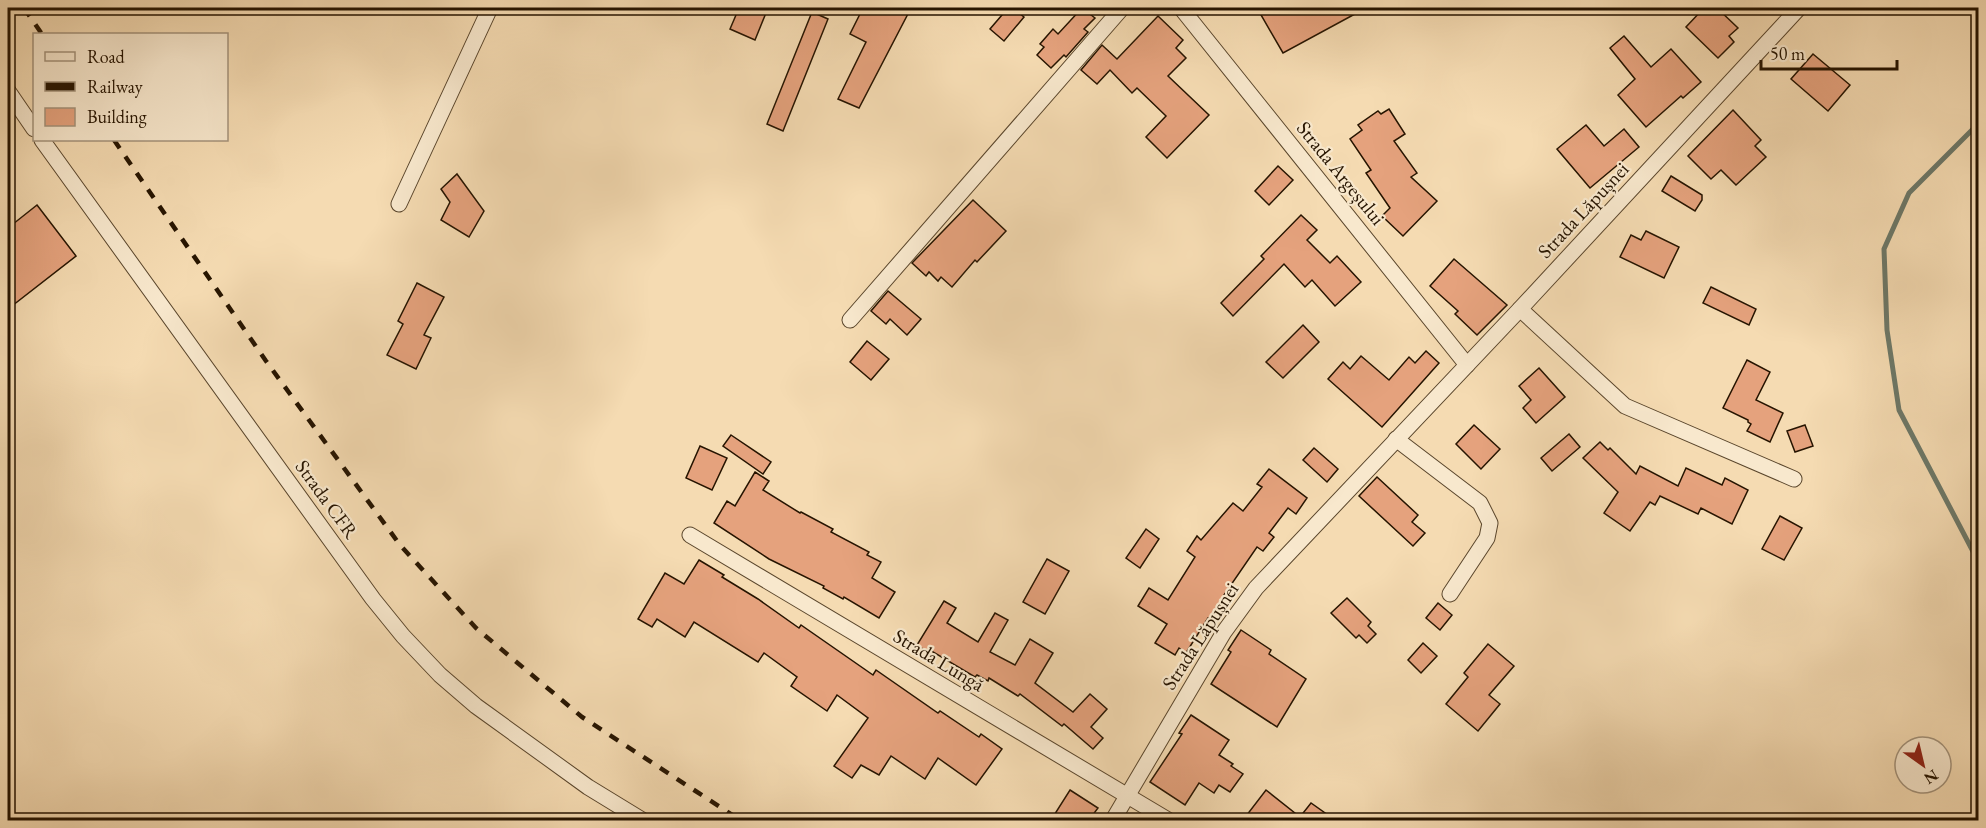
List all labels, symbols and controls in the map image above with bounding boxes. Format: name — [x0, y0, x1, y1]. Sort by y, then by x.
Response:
legend — [33, 33, 228, 141]
scale bar — [1761, 33, 1898, 71]
text: 50 m — [1770, 42, 1805, 65]
text: Road — [87, 45, 126, 68]
text: Railway — [87, 75, 143, 98]
text: Building — [87, 105, 147, 128]
street label: Strada Argeșului — [1291, 116, 1391, 230]
street label: Strada Lăpușnei — [1532, 156, 1634, 264]
street label: Strada CFR — [290, 455, 365, 544]
street label: Strada Lăpușnei — [1156, 577, 1244, 695]
street label: Strada Lungă — [889, 623, 989, 697]
north arrow — [1893, 735, 1953, 795]
text: N — [1920, 765, 1942, 789]

